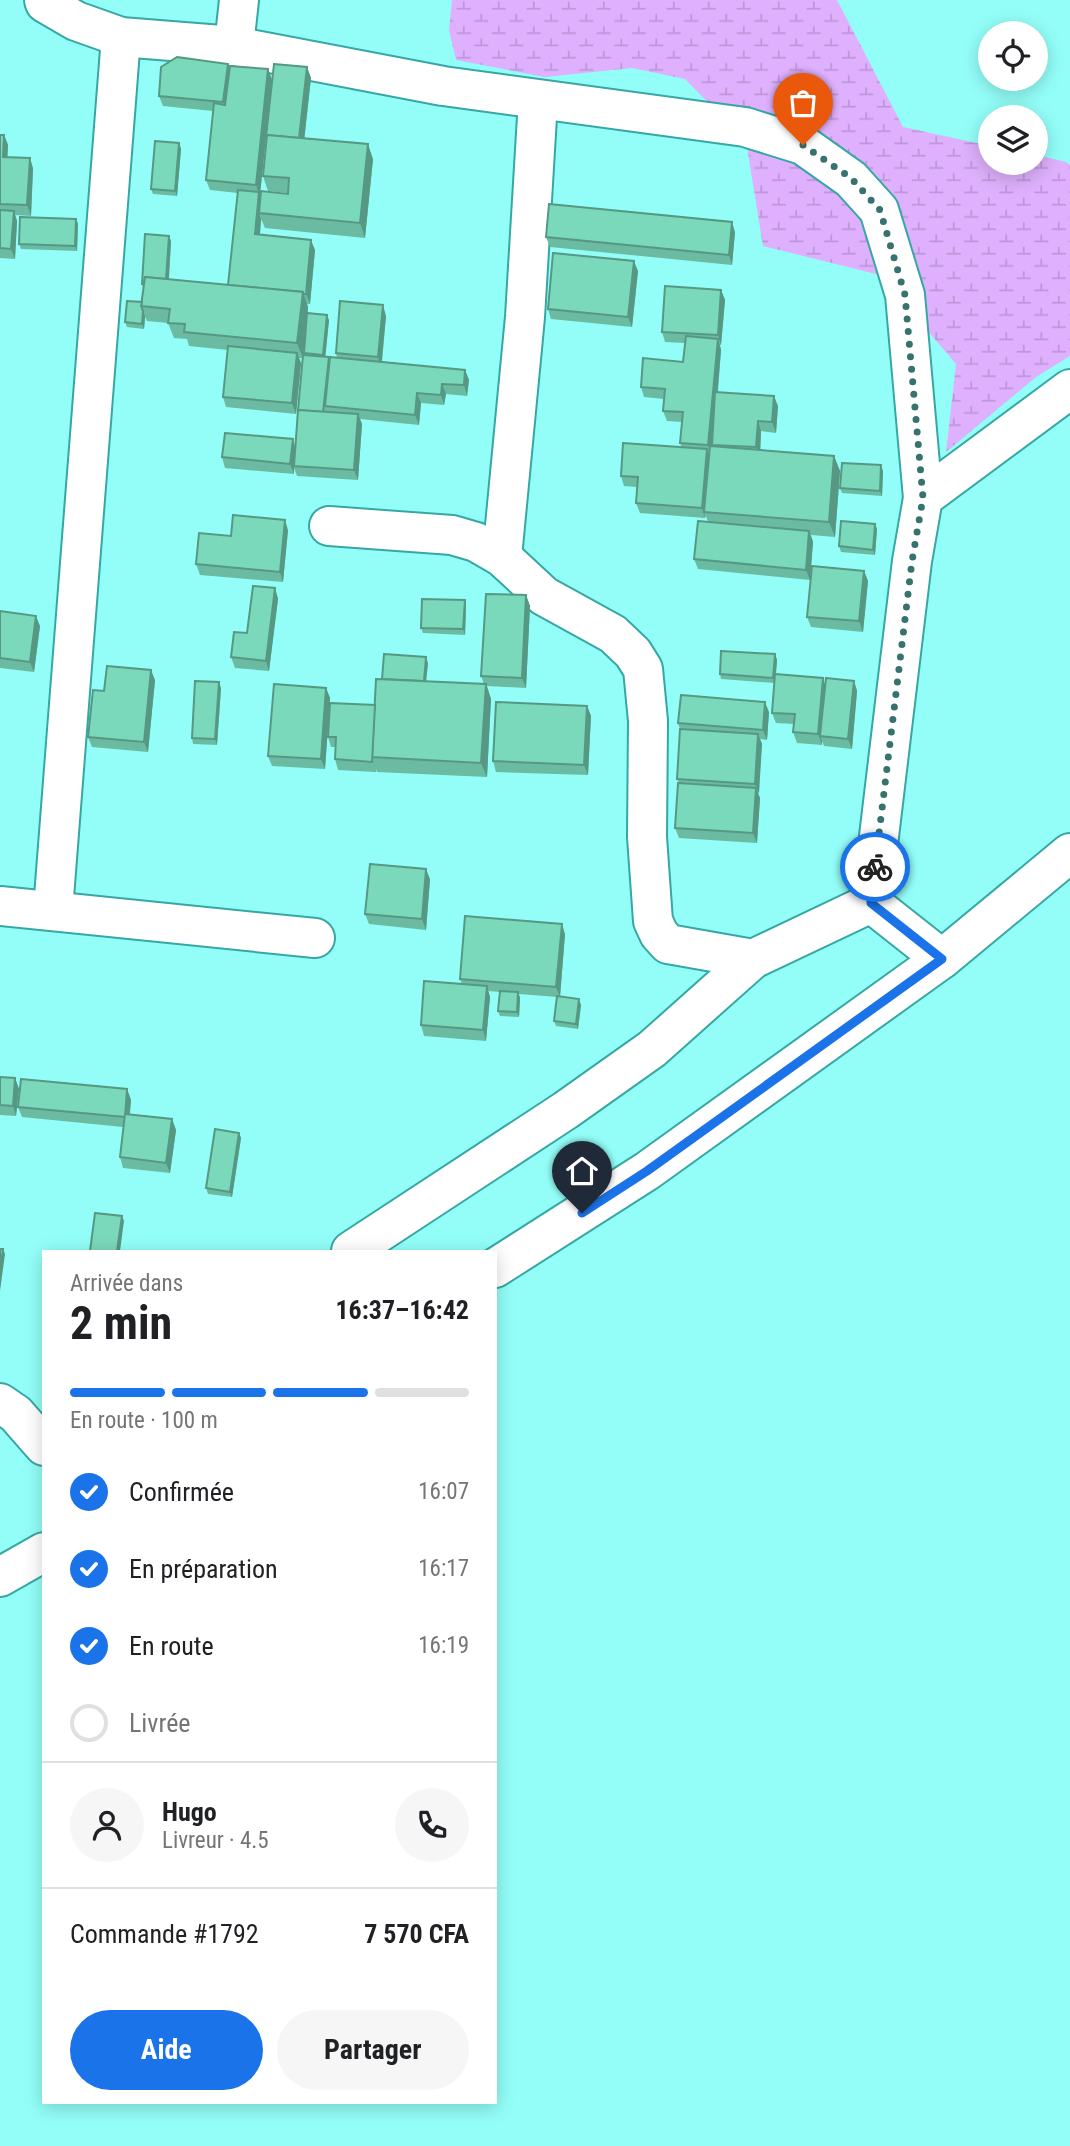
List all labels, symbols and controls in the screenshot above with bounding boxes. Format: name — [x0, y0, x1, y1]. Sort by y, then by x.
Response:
map controls — [978, 21, 1048, 175]
button: locate — [978, 21, 1048, 91]
pin — [773, 73, 833, 145]
icon: bag — [784, 84, 822, 122]
button: layers — [978, 105, 1048, 175]
courier — [840, 832, 910, 902]
icon: bike — [856, 848, 894, 886]
pin — [552, 1141, 612, 1213]
icon: home — [563, 1152, 601, 1190]
text: Arrivée dans — [70, 1270, 183, 1297]
text: 16:37–16:42 — [335, 1295, 469, 1325]
text: 2 min — [70, 1296, 172, 1350]
text: En route · 100 m — [70, 1407, 218, 1434]
icon: check — [70, 1473, 108, 1511]
text: Confirmée — [129, 1477, 234, 1507]
text: 16:07 — [418, 1478, 469, 1505]
icon: check — [70, 1550, 108, 1588]
text: En préparation — [129, 1554, 278, 1584]
text: 16:17 — [418, 1555, 469, 1582]
icon: check — [70, 1627, 108, 1665]
text: En route — [129, 1631, 214, 1661]
text: 16:19 — [418, 1632, 469, 1659]
text: Livrée — [129, 1708, 191, 1738]
button: person — [70, 1788, 144, 1862]
button: phone — [395, 1788, 469, 1862]
text: Hugo — [162, 1797, 217, 1827]
text: Livreur · 4.5 — [162, 1827, 269, 1854]
text: Commande #1792 — [70, 1919, 259, 1949]
text: 7 570 CFA — [364, 1919, 469, 1949]
button: Aide — [70, 2010, 263, 2090]
button: Partager — [277, 2010, 469, 2090]

